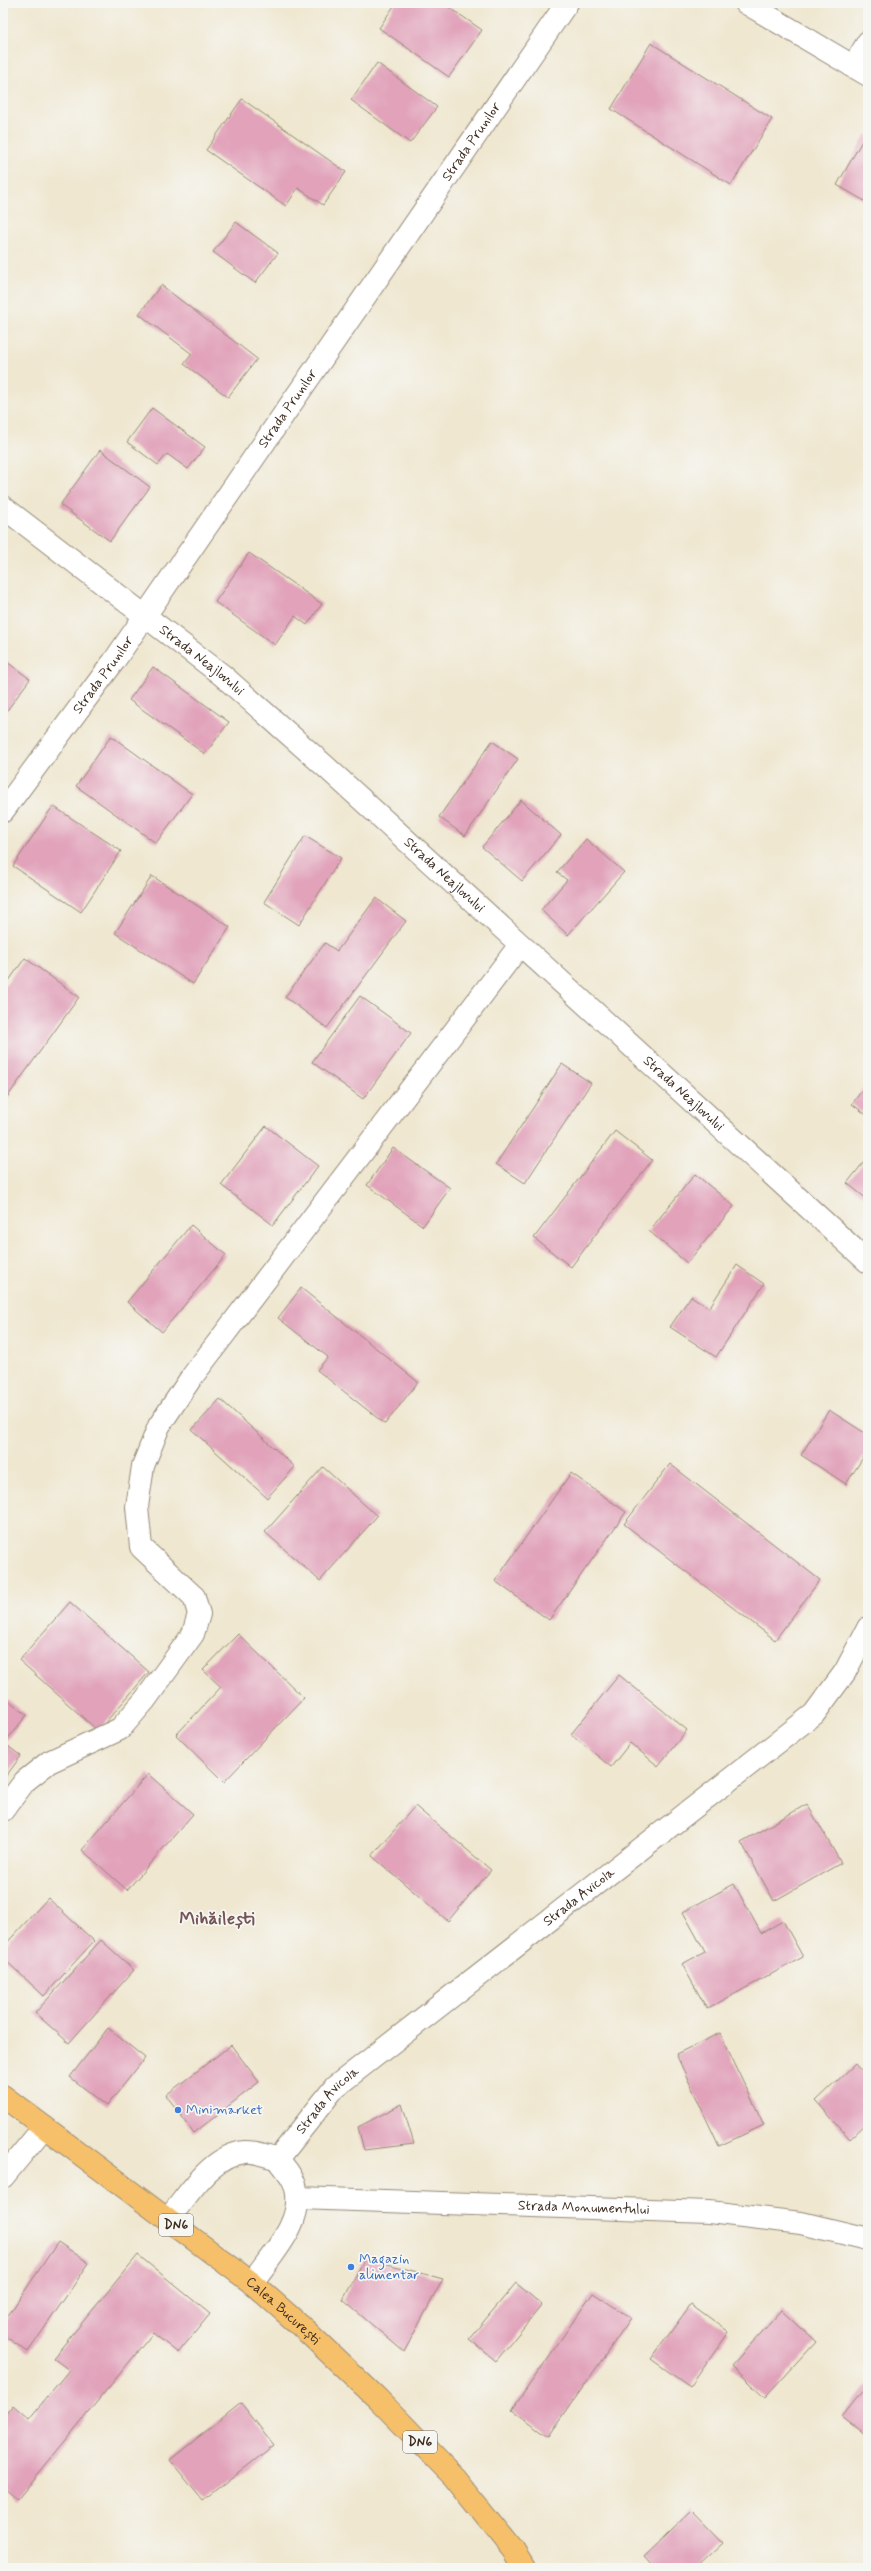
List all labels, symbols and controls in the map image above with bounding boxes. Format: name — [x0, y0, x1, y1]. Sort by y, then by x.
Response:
street label: Strada Prunilor — [438, 98, 505, 185]
street label: Strada Prunilor — [254, 365, 322, 452]
street label: Strada Neajlovului — [155, 621, 248, 700]
street label: Strada Prunilor — [69, 632, 138, 717]
street label: Strada Neajlovului — [400, 833, 489, 917]
street label: Strada Neajlovului — [639, 1052, 728, 1135]
street label: Strada Avicola — [539, 1863, 619, 1931]
district label: Mihăilești — [179, 1907, 255, 1931]
street label: Strada Avicola — [292, 2062, 363, 2138]
place label: Minimarket — [186, 2101, 263, 2119]
marker: Minimarket — [173, 2105, 183, 2115]
street label: Strada Monumentului — [518, 2196, 650, 2219]
road number: DN6 — [159, 2214, 193, 2236]
place label: Magazin alimentar — [359, 2250, 419, 2284]
marker: Magazin alimentar — [346, 2262, 356, 2272]
street label: Calea București — [242, 2273, 324, 2349]
road number: DN6 — [403, 2431, 437, 2453]

